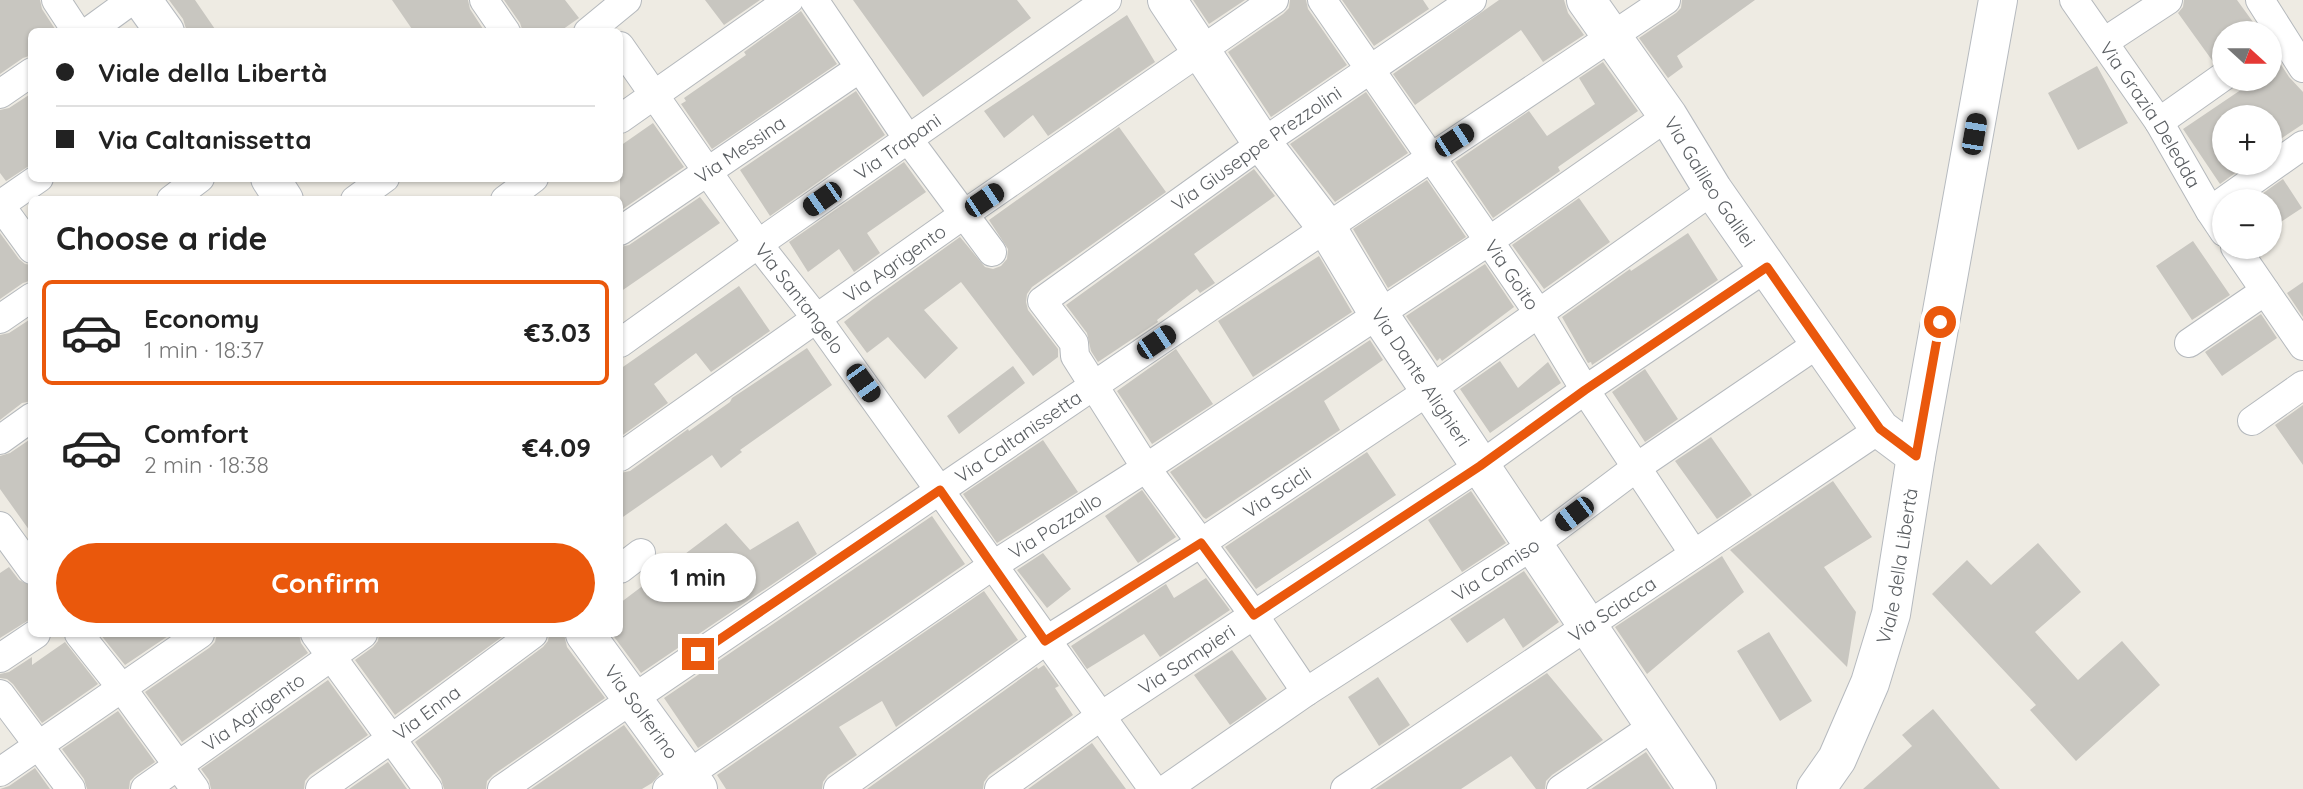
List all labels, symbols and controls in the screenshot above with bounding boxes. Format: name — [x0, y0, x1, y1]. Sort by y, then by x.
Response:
north arrow — [2212, 21, 2282, 91]
map controls — [2212, 21, 2282, 259]
street label: Via Grazia Deledda — [2095, 37, 2206, 192]
text: Viale della Libertà — [98, 56, 327, 89]
street label: Via Giuseppe Prezzolini — [1167, 80, 1346, 216]
button: + — [2212, 105, 2282, 175]
street label: Via Trapani — [849, 108, 946, 185]
street label: Via Messina — [690, 110, 790, 189]
car — [1961, 111, 1988, 157]
street label: Via Galileo Galilei — [1659, 112, 1761, 252]
car — [1431, 120, 1478, 160]
text: Via Caltanissetta — [98, 123, 312, 156]
car — [799, 178, 846, 220]
car — [961, 180, 1008, 220]
button: − — [2212, 189, 2282, 259]
text: Choose a ride — [56, 218, 268, 258]
street label: Via Agrigento — [839, 219, 951, 308]
street label: Via Goito — [1480, 235, 1545, 314]
street label: Via Santangelo — [750, 238, 850, 358]
icon: car — [60, 301, 123, 364]
text: Economy — [144, 302, 259, 335]
street label: Via Dante Alighieri — [1366, 303, 1476, 451]
route start — [1924, 306, 1956, 338]
text: €3.03 — [524, 316, 591, 349]
car — [1133, 322, 1180, 362]
text: 1 min · 18:37 — [144, 335, 264, 364]
car — [843, 360, 884, 406]
street label: Via Caltanissetta — [950, 385, 1086, 488]
icon: car — [60, 416, 123, 479]
text: Comfort — [144, 417, 249, 450]
text: €4.09 — [522, 431, 591, 464]
text: 2 min · 18:38 — [144, 450, 269, 479]
street label: Via Scicli — [1239, 461, 1315, 523]
street label: Viale della Libertà — [1871, 486, 1923, 647]
street label: Via Pozzallo — [1004, 487, 1106, 564]
car — [1551, 493, 1598, 535]
street label: Via Comiso — [1447, 533, 1544, 607]
button: Confirm — [56, 543, 595, 623]
callout: 1 min — [640, 552, 756, 602]
text: 1 min — [670, 563, 726, 592]
street label: Via Sciacca — [1564, 571, 1661, 647]
street label: Via Sampieri — [1134, 619, 1239, 700]
route end — [682, 638, 714, 670]
street label: Via Solferino — [599, 660, 684, 763]
street label: Via Agrigento — [198, 667, 309, 756]
street label: Via Enna — [388, 680, 465, 745]

